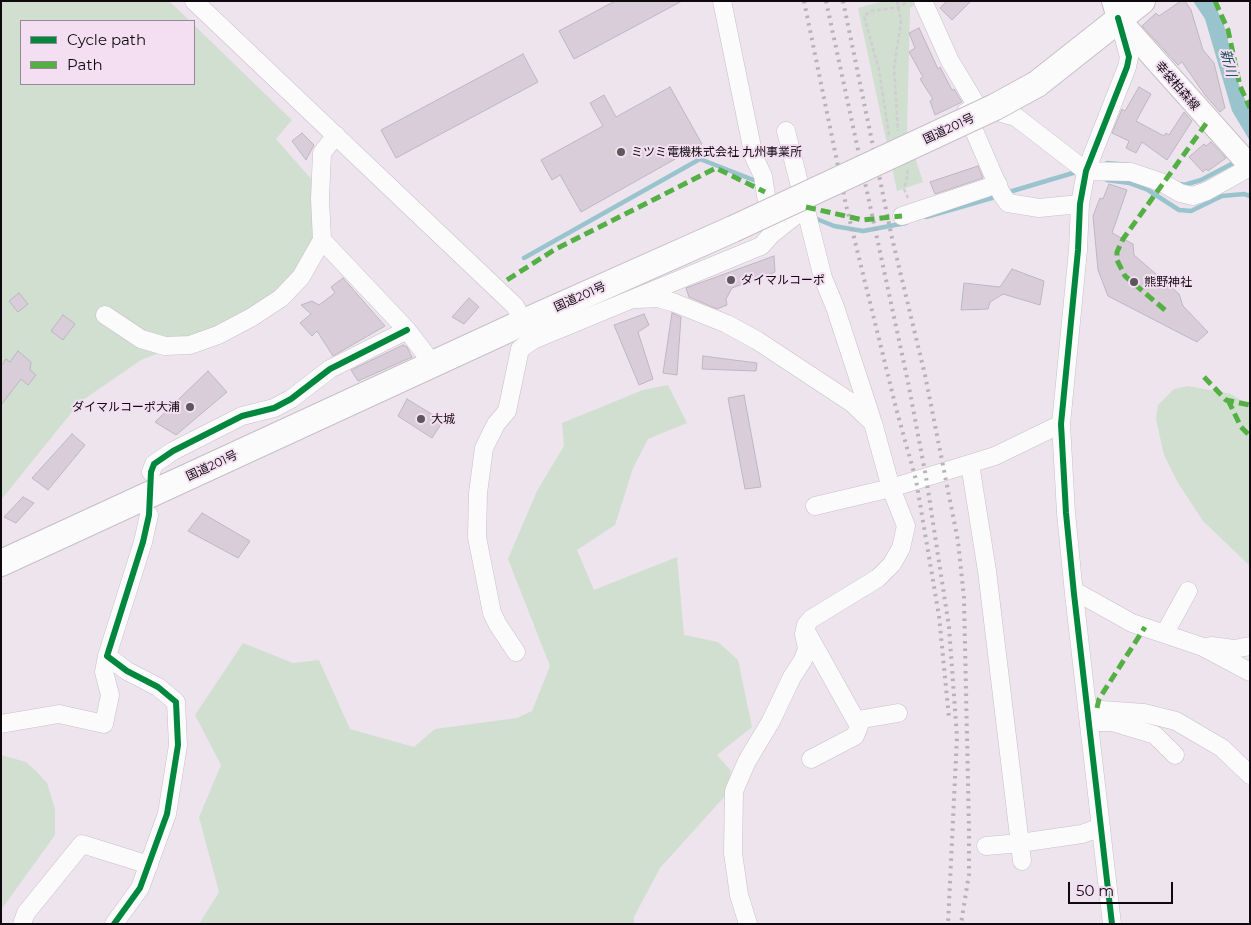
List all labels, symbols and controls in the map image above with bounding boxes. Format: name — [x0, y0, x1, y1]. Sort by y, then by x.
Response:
legend — [20, 20, 195, 85]
text: Cycle path — [67, 30, 146, 49]
water label: 新川 — [1216, 47, 1240, 79]
text: Path — [67, 55, 103, 74]
street label: 幸袋柏森線 — [1152, 59, 1202, 113]
street label: 国道201号 — [921, 111, 977, 147]
place label: ミツミ電機株式会社 九州事業所 — [631, 145, 802, 159]
marker: ミツミ電機株式会社 九州事業所 — [615, 146, 627, 158]
place label: ダイマルコーポ — [741, 273, 825, 287]
marker: ダイマルコーポ — [725, 274, 737, 286]
place label: 熊野神社 — [1144, 275, 1192, 289]
marker: 熊野神社 — [1128, 276, 1140, 288]
street label: 国道201号 — [552, 279, 608, 315]
place label: ダイマルコーポ大浦 — [72, 400, 180, 414]
marker: ダイマルコーポ大浦 — [184, 401, 196, 413]
place label: 大城 — [431, 412, 455, 426]
marker: 大城 — [415, 413, 427, 425]
street label: 国道201号 — [184, 448, 240, 484]
scale bar — [1071, 872, 1176, 904]
text: 50 m — [1076, 881, 1114, 900]

